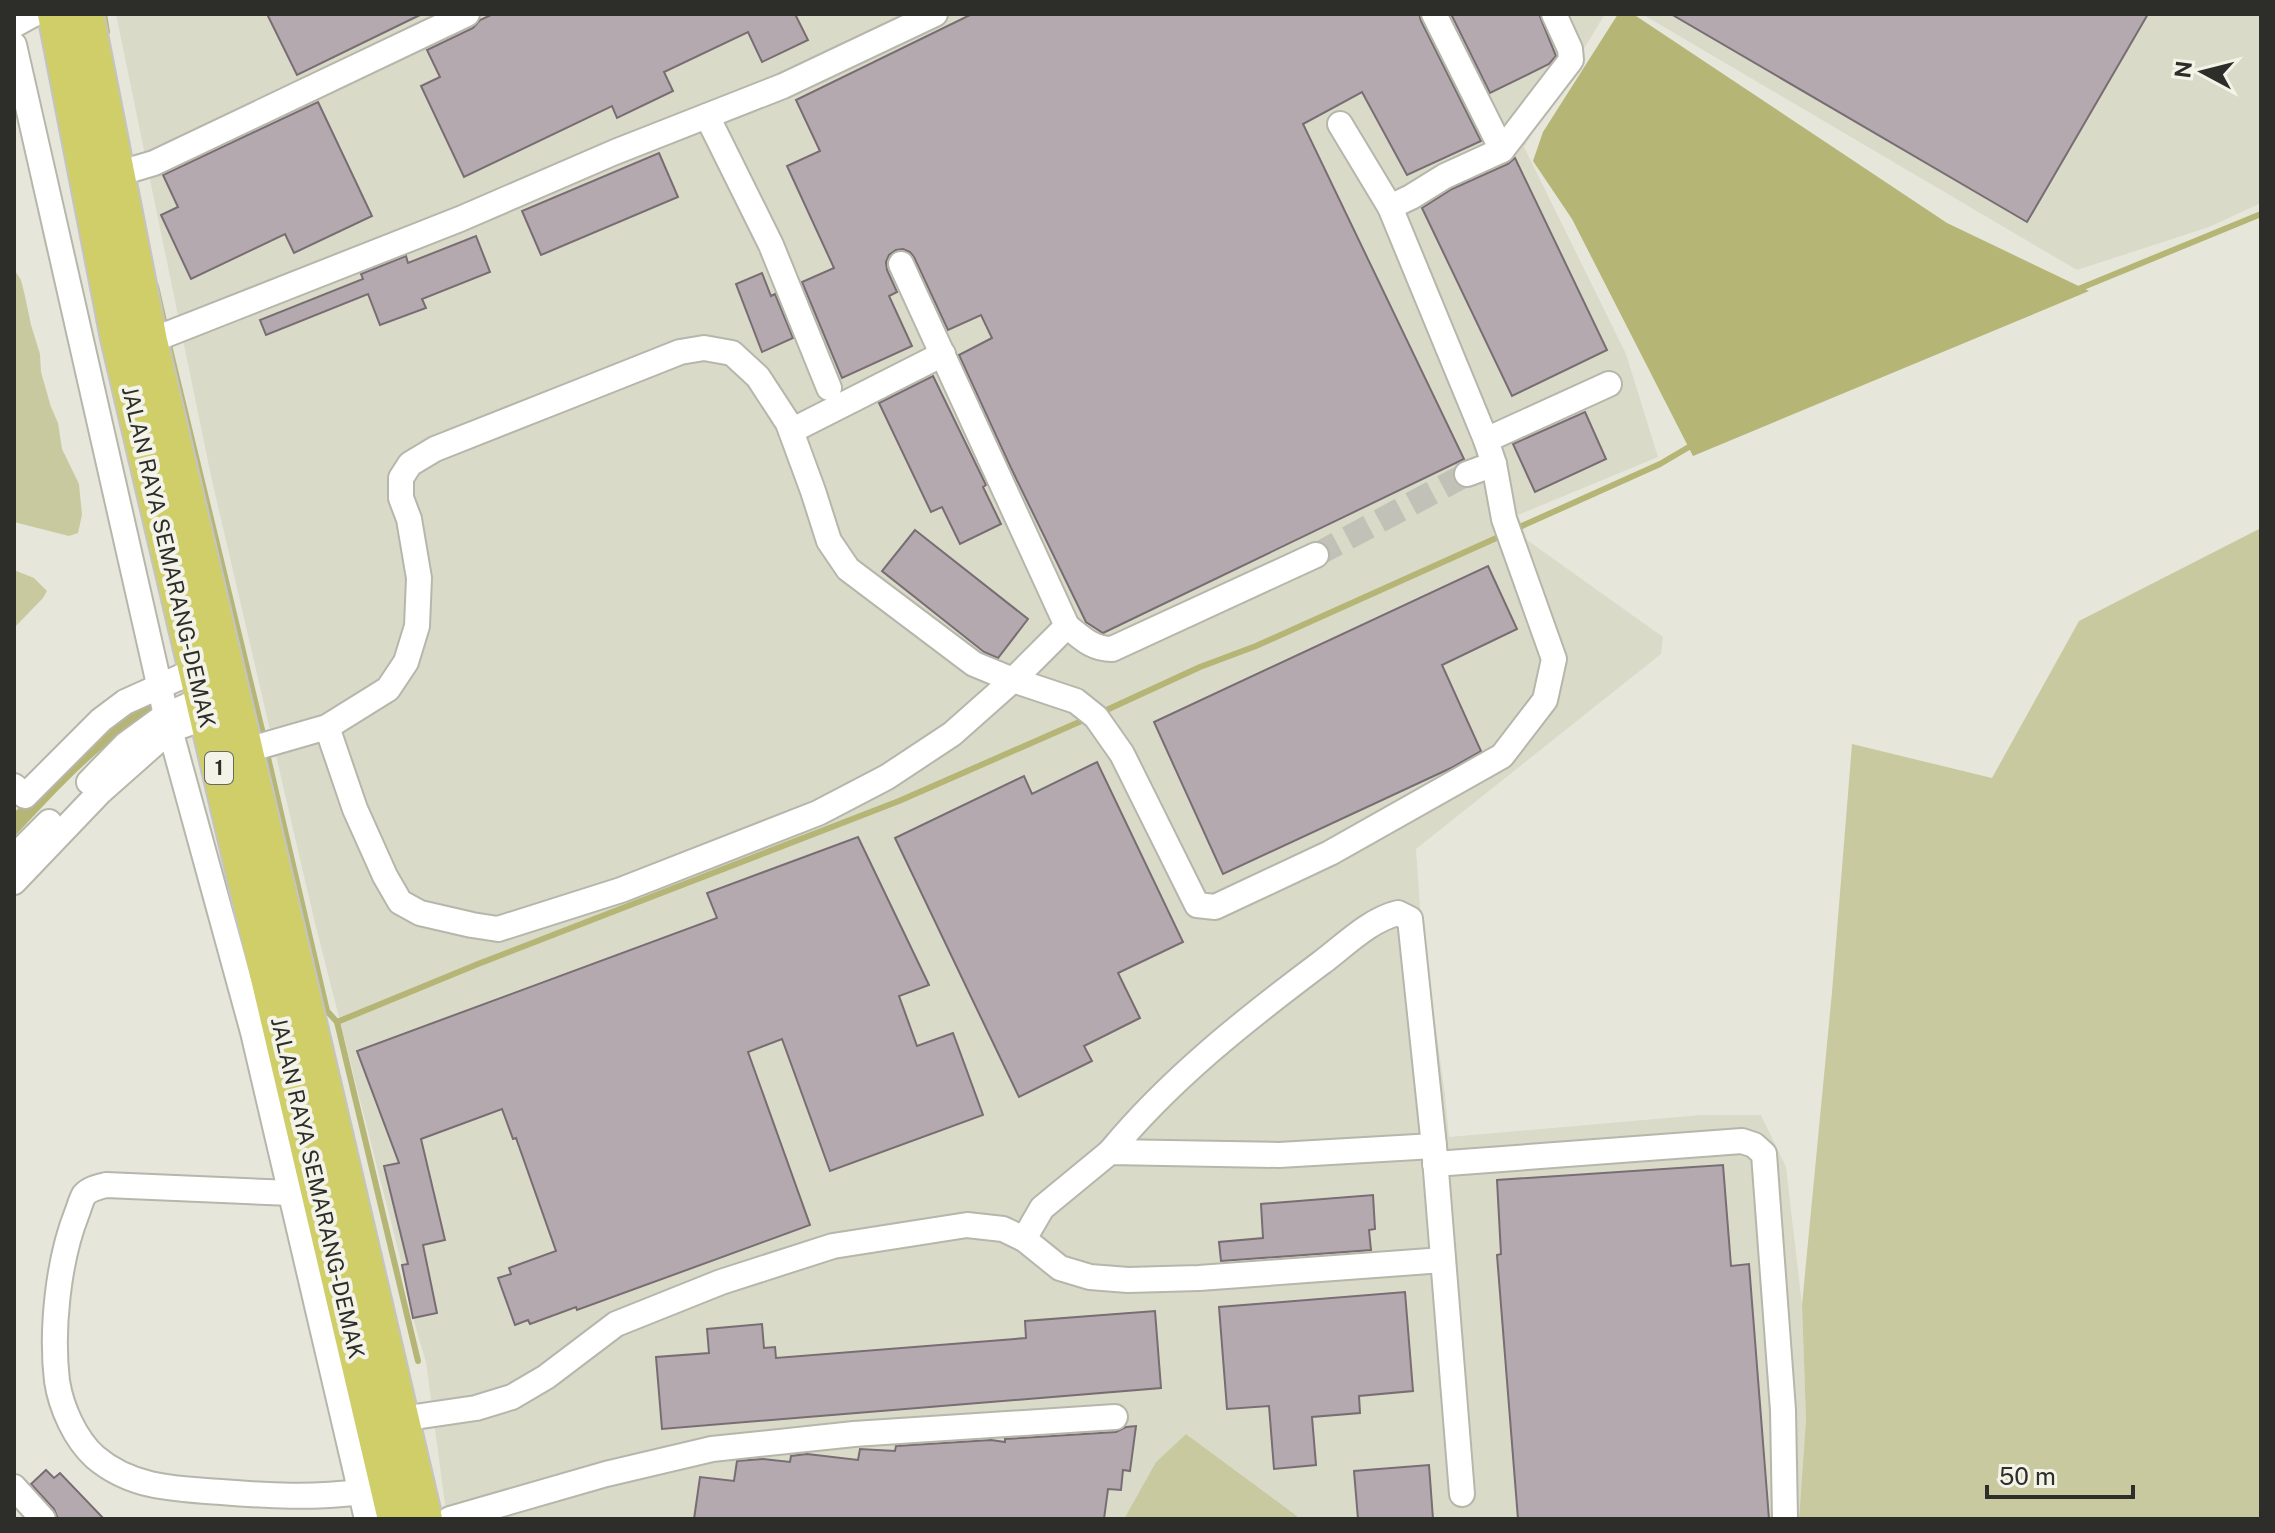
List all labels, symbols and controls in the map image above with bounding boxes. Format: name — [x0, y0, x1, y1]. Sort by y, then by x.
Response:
north arrow — [2163, 32, 2243, 112]
text: N — [2169, 59, 2197, 80]
street label: JALAN RAYA SEMARANG-DEMAK — [117, 384, 221, 730]
road number: 1 — [205, 752, 233, 784]
street label: JALAN RAYA SEMARANG-DEMAK — [266, 1015, 370, 1361]
scale bar — [1987, 1449, 2133, 1499]
text: 50 m — [1999, 1462, 2056, 1490]

